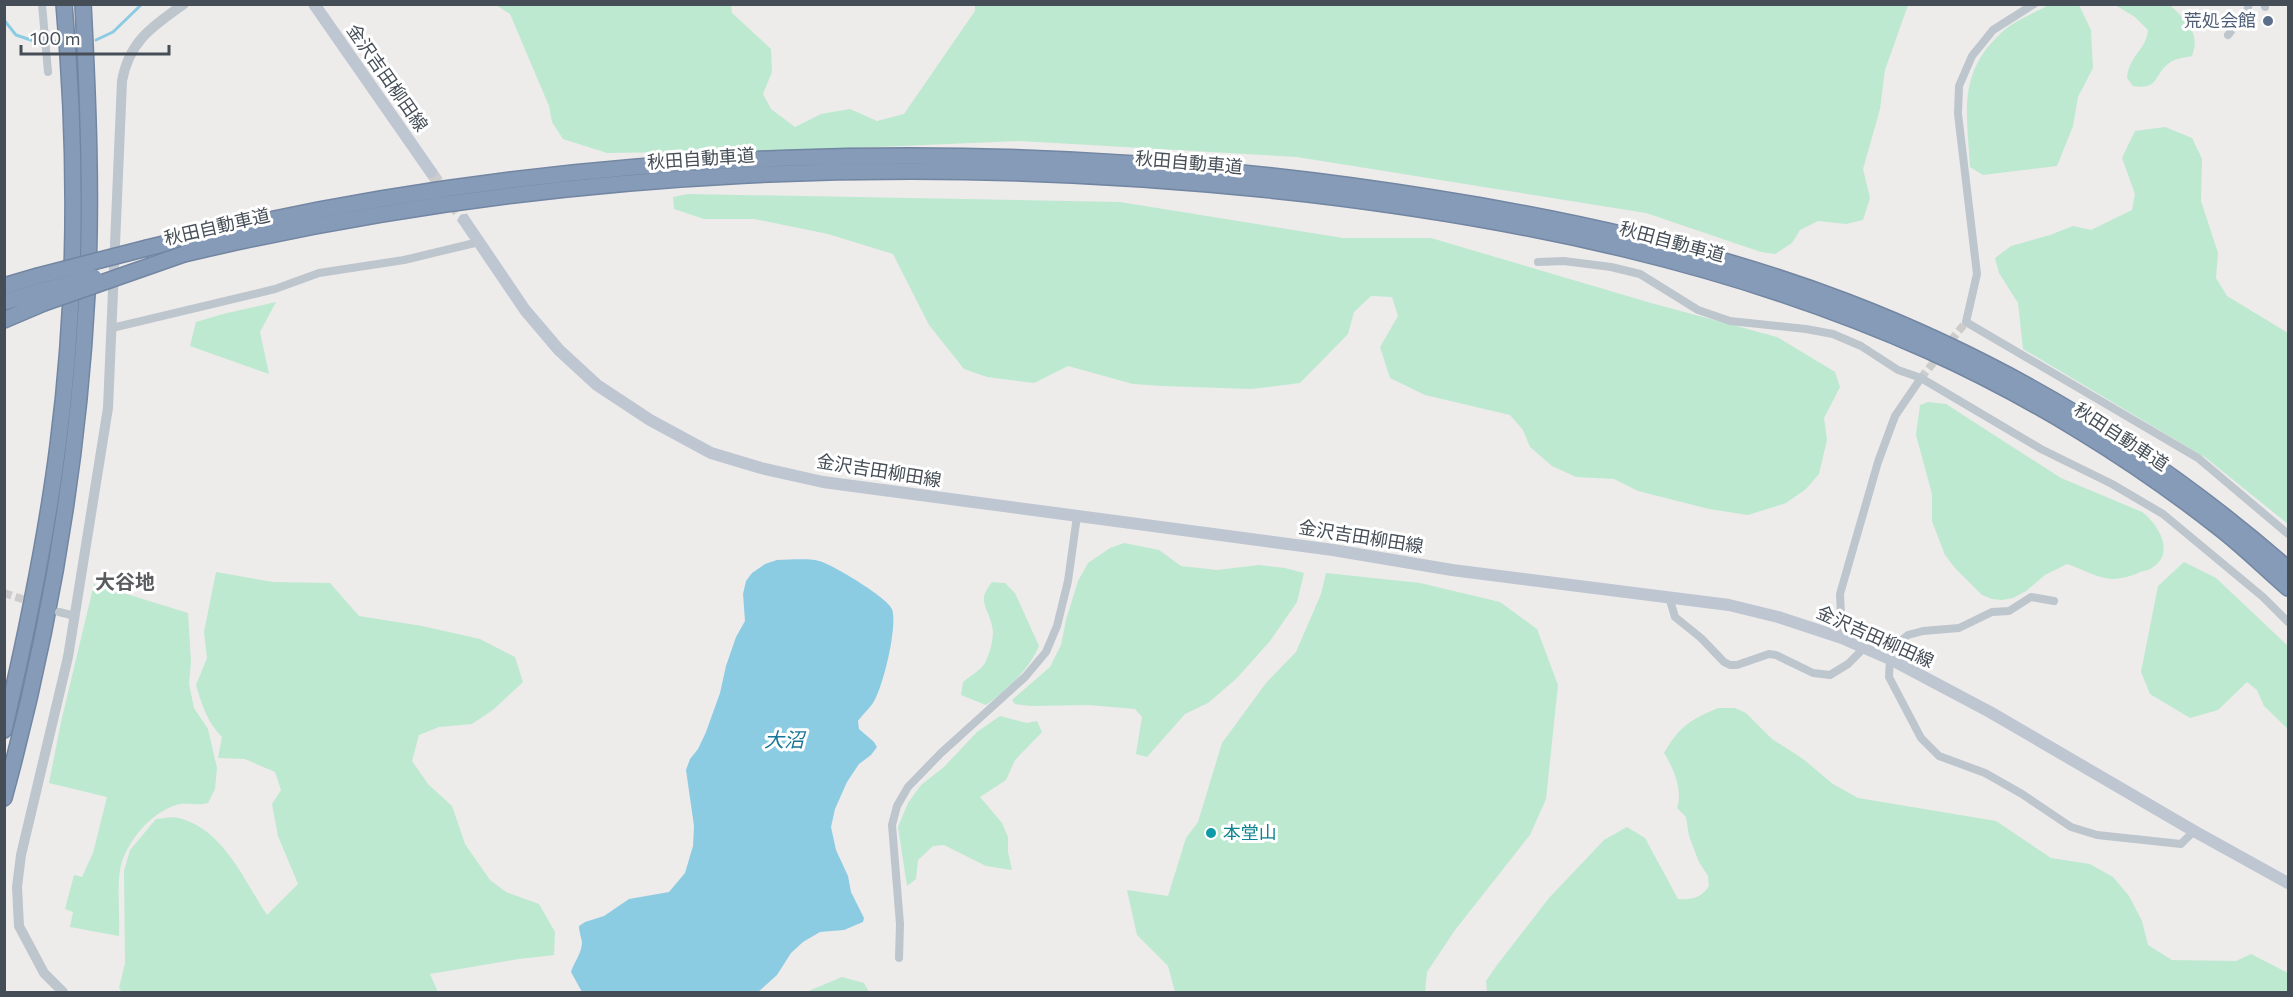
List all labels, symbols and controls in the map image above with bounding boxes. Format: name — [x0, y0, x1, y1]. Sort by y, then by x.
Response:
place label: 荒処会館 — [2184, 9, 2256, 31]
marker: 荒処会館 — [2261, 14, 2275, 28]
scale bar — [21, 18, 170, 56]
street label: 金沢吉田柳田線 — [343, 20, 433, 135]
text: 100 m — [30, 27, 80, 49]
street label: 秋田自動車道 — [646, 143, 756, 173]
street label: 秋田自動車道 — [1134, 146, 1244, 178]
street label: 秋田自動車道 — [162, 203, 272, 249]
street label: 秋田自動車道 — [1617, 216, 1727, 266]
street label: 秋田自動車道 — [2070, 398, 2173, 475]
street label: 金沢吉田柳田線 — [815, 449, 943, 491]
street label: 金沢吉田柳田線 — [1297, 515, 1425, 557]
district label: 大谷地 — [95, 569, 155, 593]
street label: 金沢吉田柳田線 — [1813, 600, 1937, 672]
water label: 大沼 — [764, 727, 807, 751]
place label: 本堂山 — [1223, 821, 1277, 843]
marker: 本堂山 — [1204, 826, 1218, 840]

